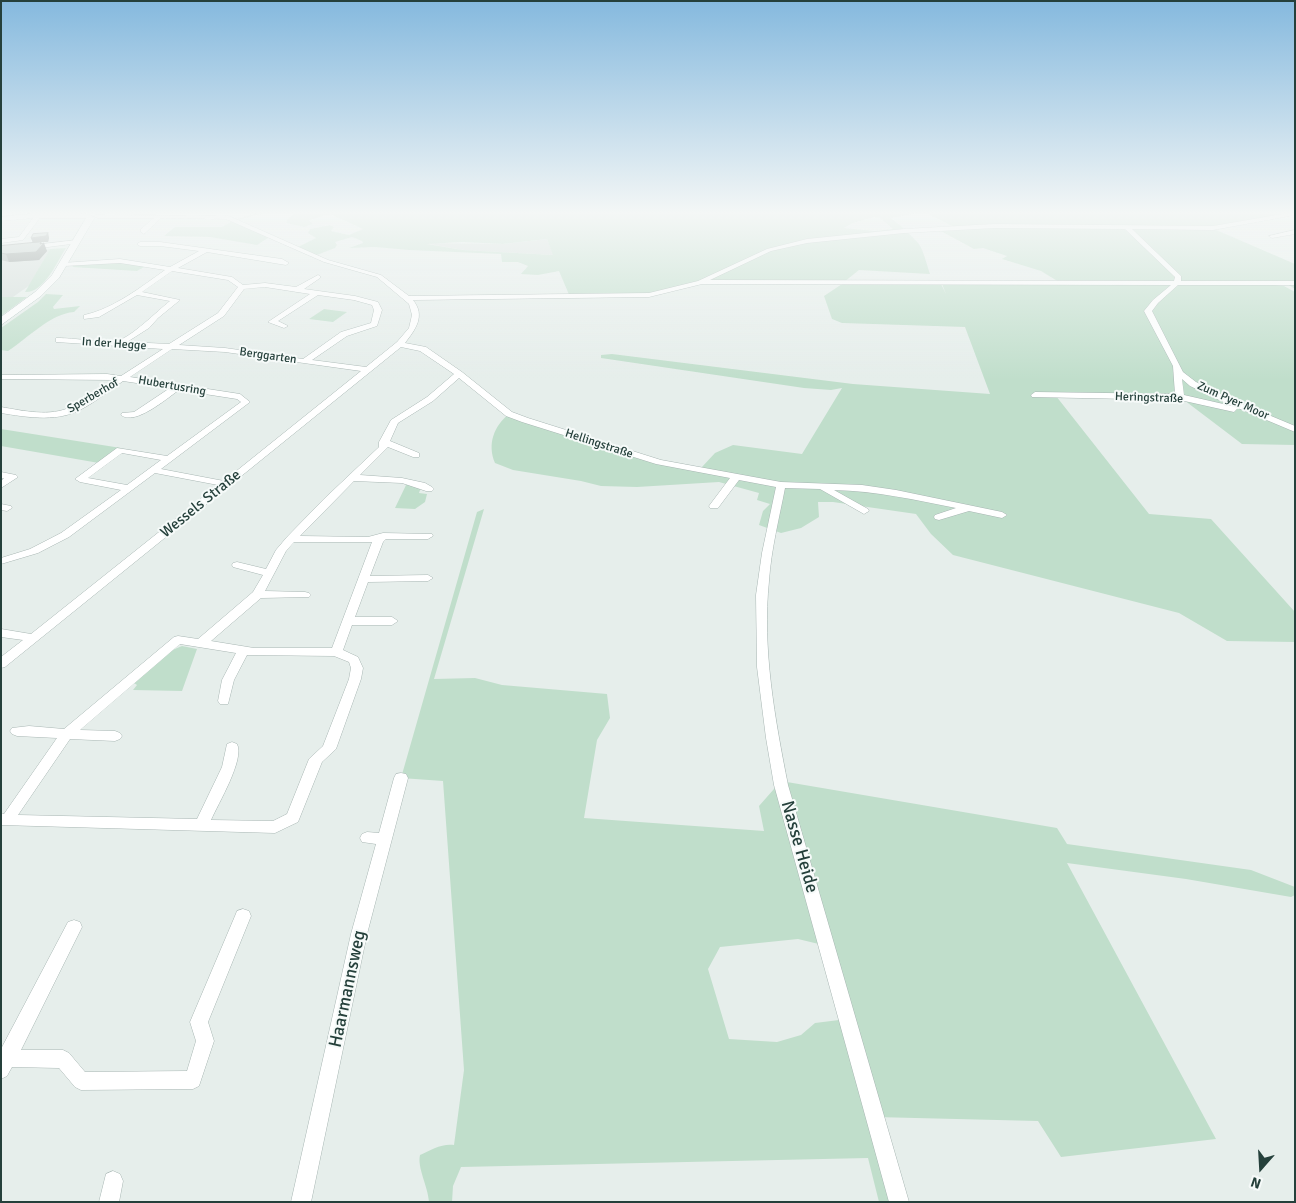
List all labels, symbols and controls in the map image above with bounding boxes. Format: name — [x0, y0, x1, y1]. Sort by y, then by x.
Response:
street label: In der Hegge — [81, 335, 147, 353]
street label: Berggarten — [238, 345, 298, 367]
street label: Hubertusring — [137, 373, 207, 399]
street label: Sperberhof — [65, 376, 121, 416]
street label: Zum Pyer Moor — [1195, 379, 1271, 423]
street label: Heringstraße — [1115, 390, 1183, 406]
street label: Hellingstraße — [563, 426, 635, 462]
street label: Wessels Straße — [157, 466, 245, 542]
street label: Nasse Heide — [776, 799, 822, 895]
street label: Haarmannsweg — [325, 928, 371, 1050]
north arrow — [1236, 1143, 1286, 1193]
text: N — [1249, 1173, 1263, 1192]

